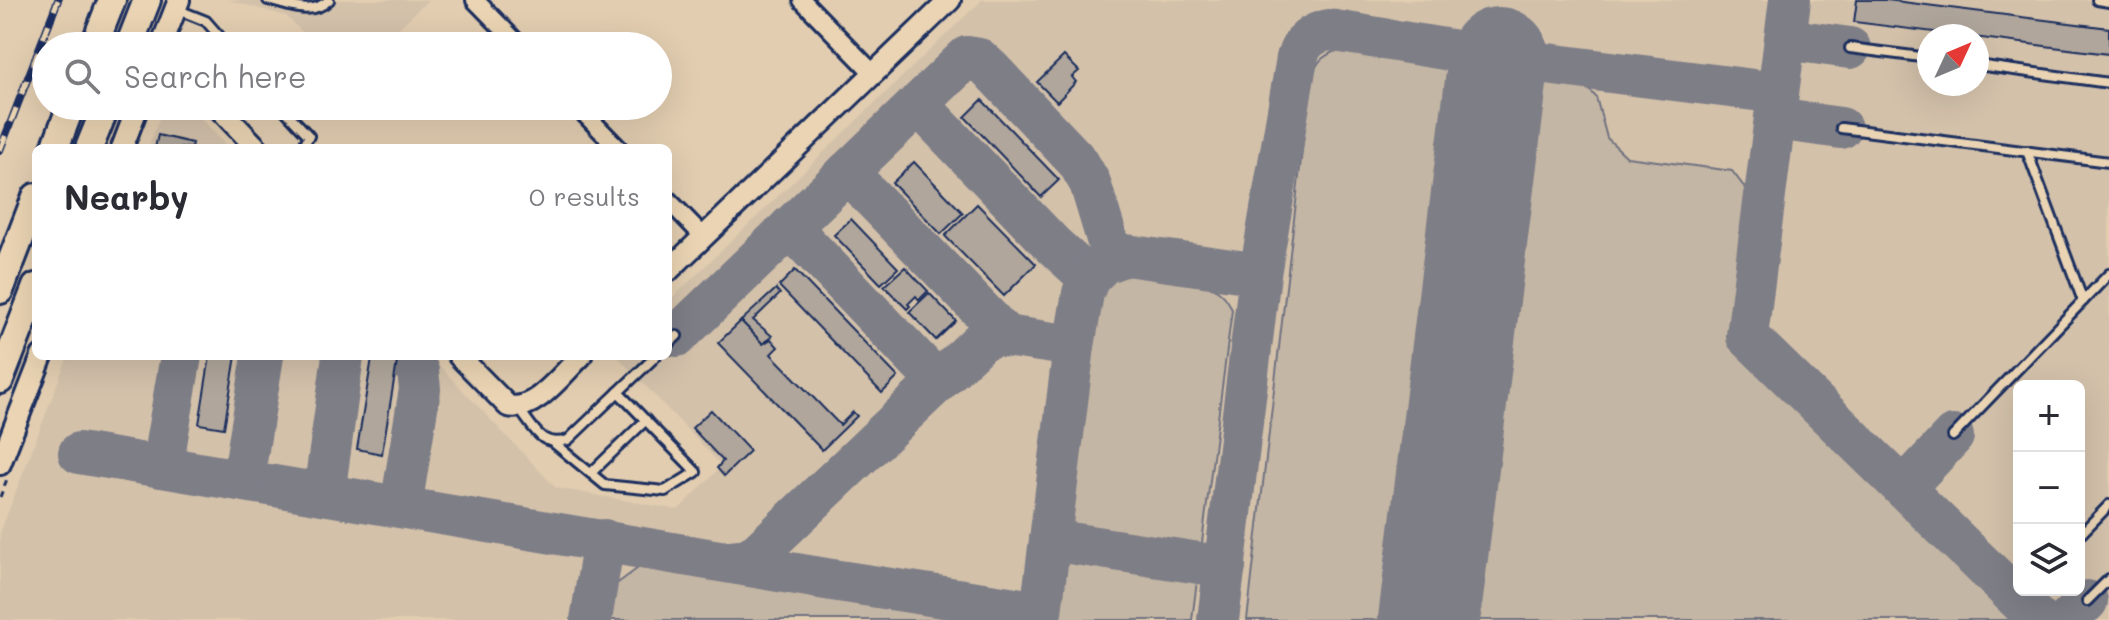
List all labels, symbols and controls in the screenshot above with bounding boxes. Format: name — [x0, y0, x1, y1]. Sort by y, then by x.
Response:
north arrow — [1917, 24, 1989, 96]
search box — [32, 32, 672, 120]
icon: search — [60, 54, 104, 98]
text: Search here — [124, 56, 307, 96]
text: Nearby — [64, 174, 189, 219]
text: 0 results — [529, 179, 640, 213]
map controls — [2013, 380, 2085, 596]
button: + — [2013, 380, 2085, 452]
button: − — [2013, 452, 2085, 524]
button: layers — [2013, 524, 2085, 596]

